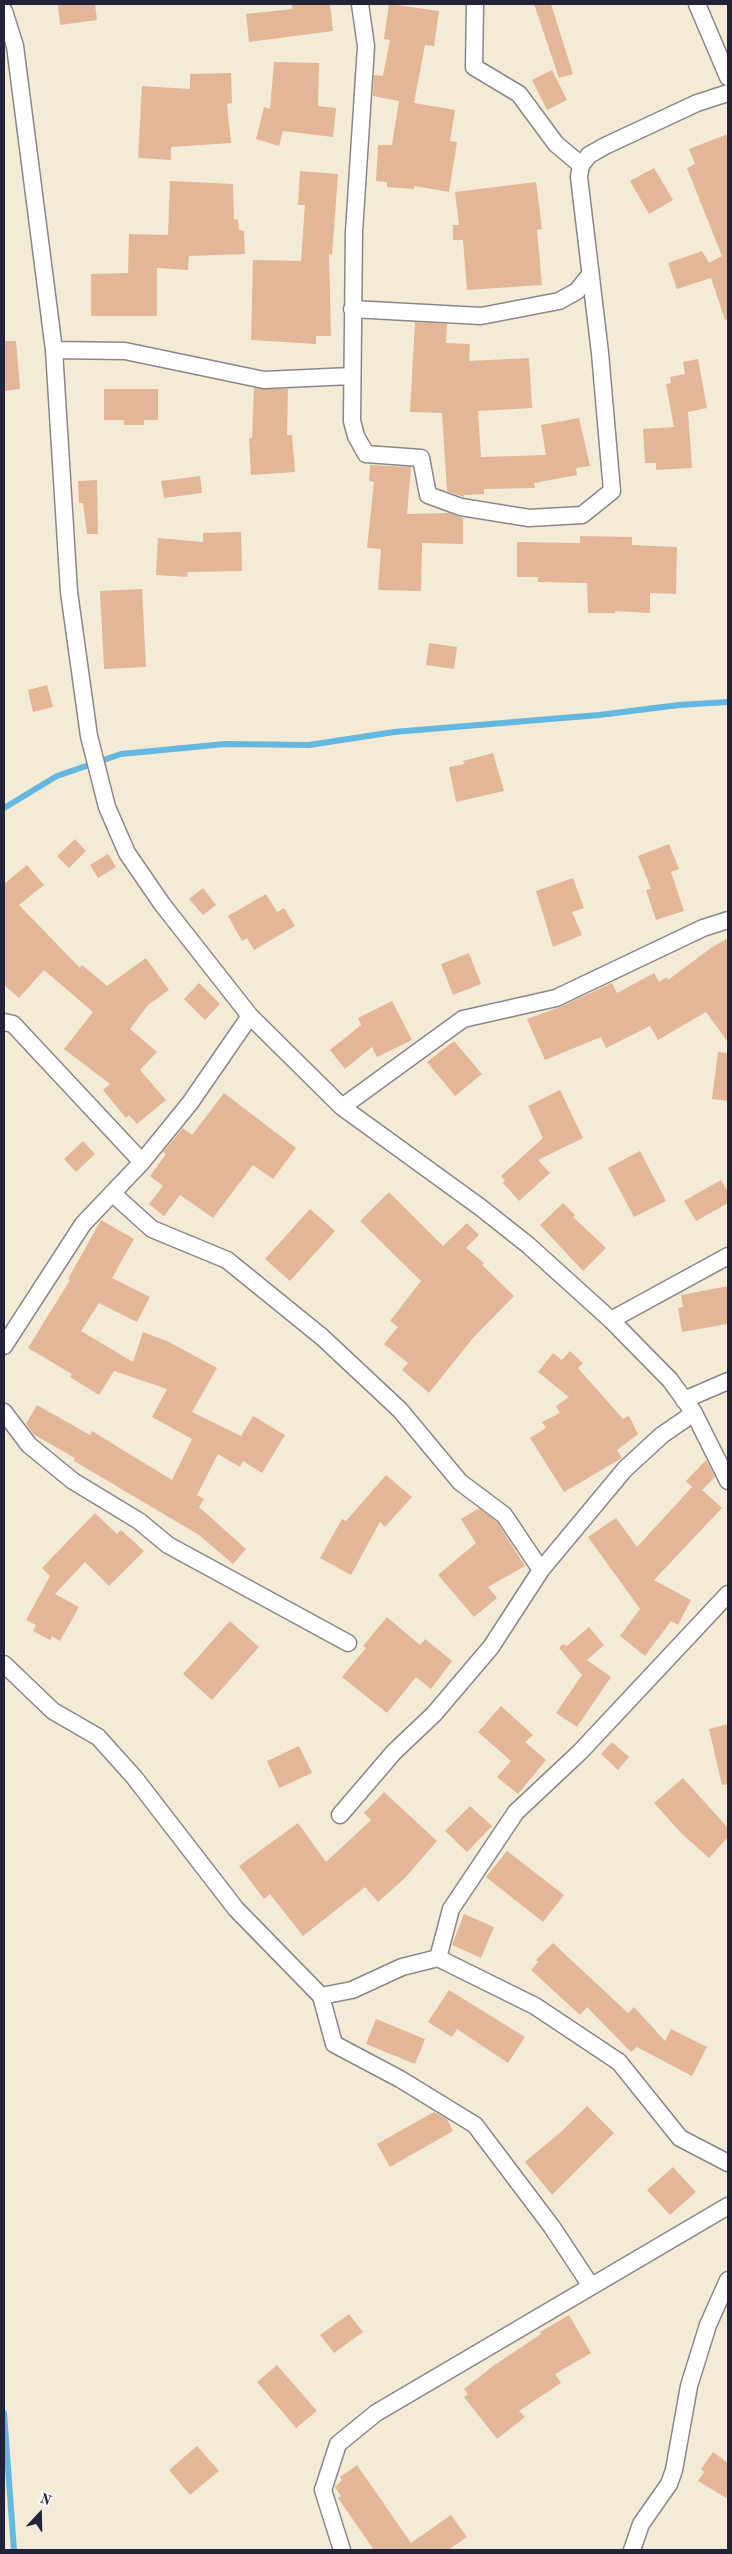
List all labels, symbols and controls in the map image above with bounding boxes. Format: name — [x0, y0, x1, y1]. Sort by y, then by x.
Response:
north arrow — [15, 2489, 65, 2539]
text: N — [38, 2492, 53, 2508]

